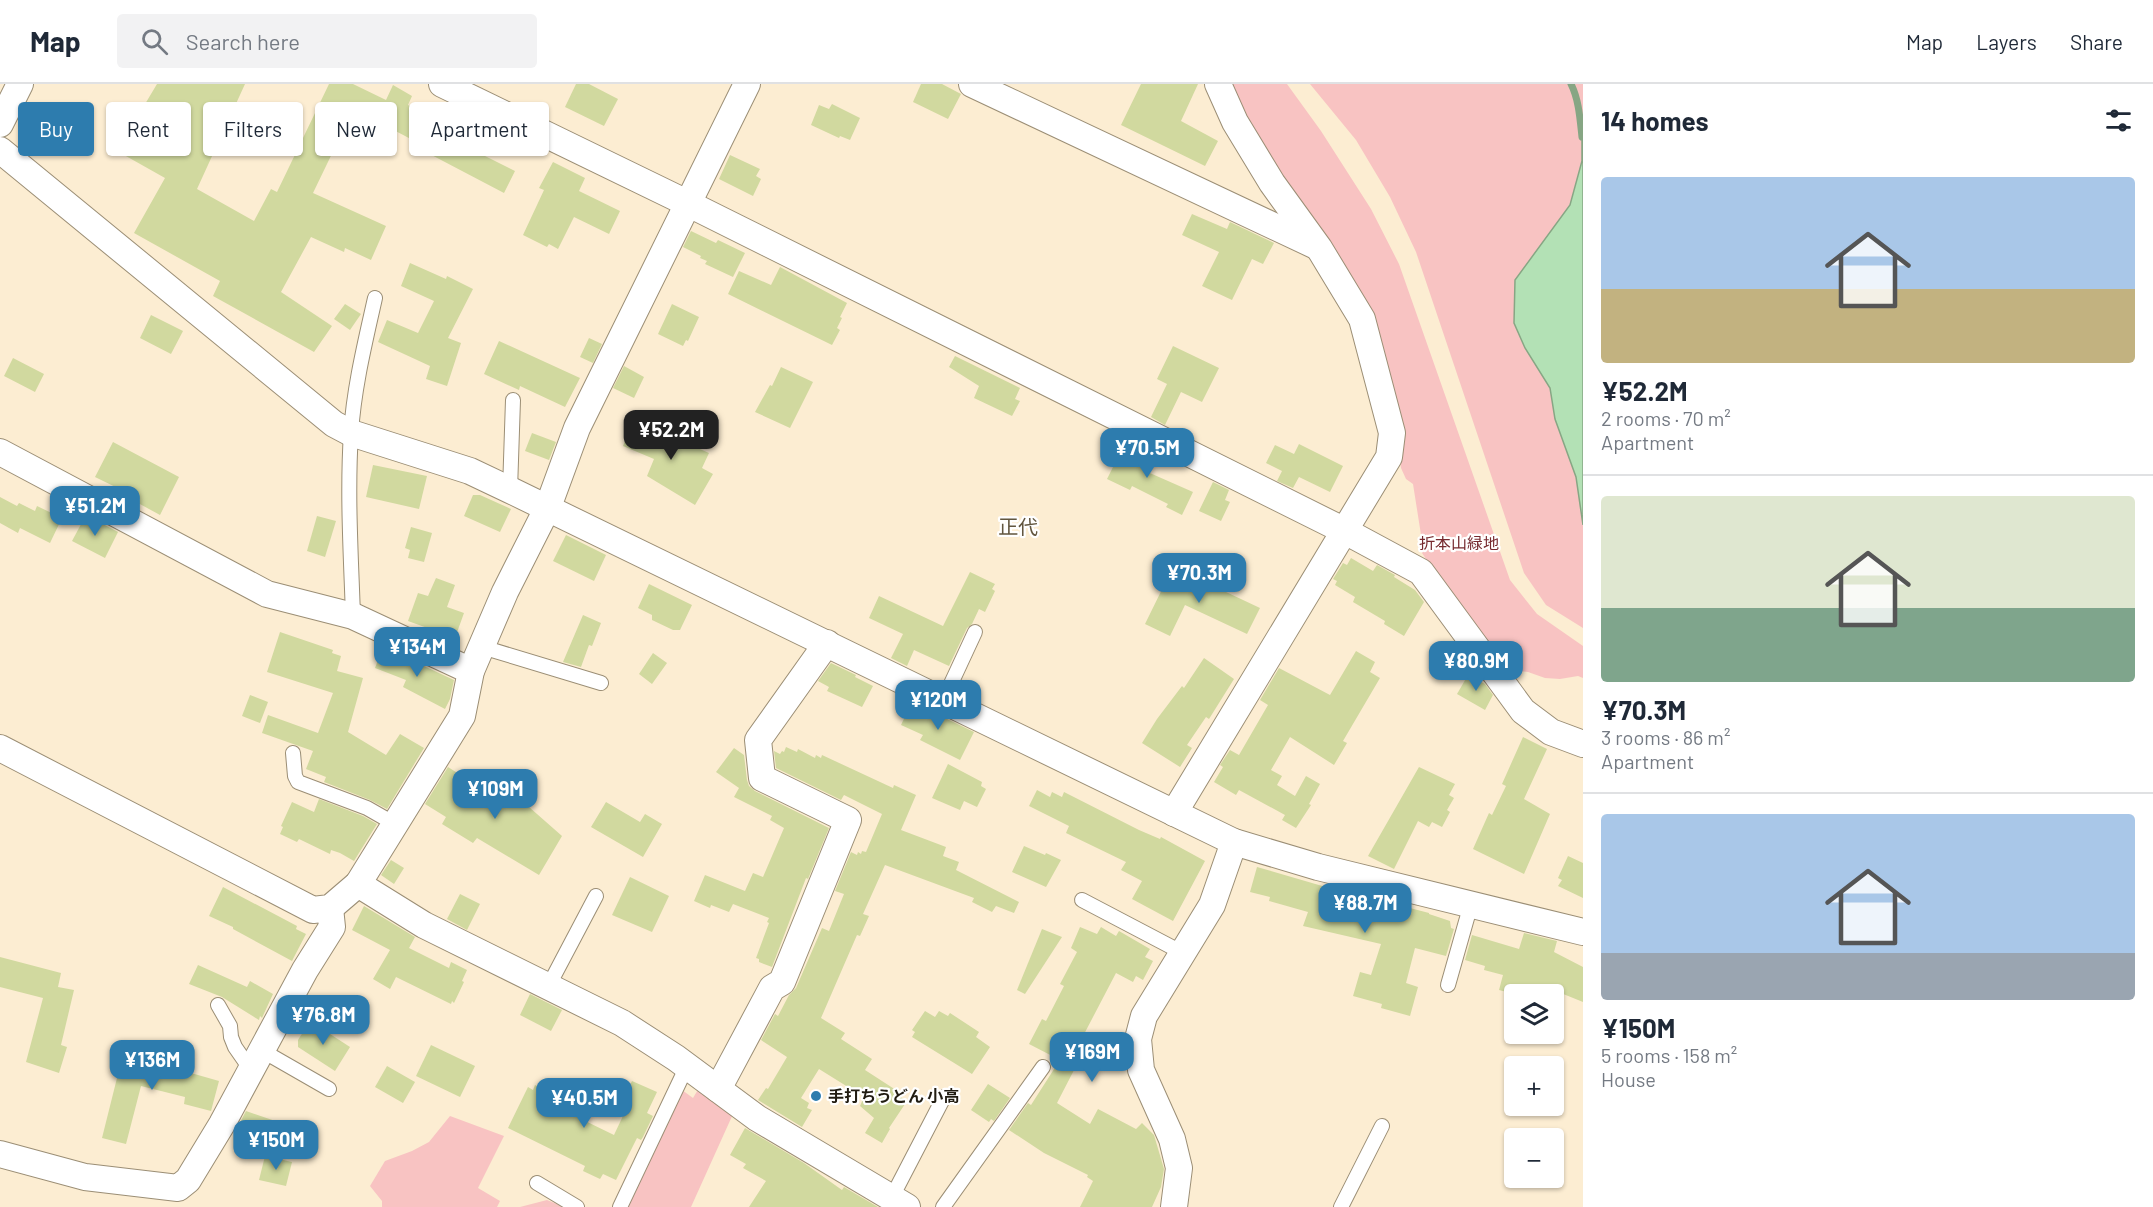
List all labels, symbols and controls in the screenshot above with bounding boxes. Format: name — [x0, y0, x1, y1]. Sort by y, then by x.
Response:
search box — [117, 14, 537, 68]
text: Map — [30, 24, 81, 58]
icon: search — [138, 25, 171, 58]
text: Search here — [186, 28, 300, 54]
text: Map — [1906, 29, 1943, 54]
text: Layers — [1976, 29, 2037, 54]
text: Share — [2070, 29, 2123, 54]
chip: Buy — [18, 102, 94, 156]
chip: Rent — [106, 102, 191, 156]
chip: Filters — [203, 102, 303, 156]
chip: New — [315, 102, 397, 156]
chip: Apartment — [409, 102, 549, 156]
icon: filters — [2102, 104, 2135, 137]
text: 14 homes — [1601, 105, 1708, 136]
icon: home — [1814, 216, 1922, 324]
text: ¥52.2M — [1601, 375, 1688, 406]
text: 2 rooms · 70 m² — [1601, 406, 1731, 430]
pin: ¥52.2M — [622, 410, 720, 461]
text: ¥52.2M — [638, 417, 704, 441]
pin: ¥70.5M — [1098, 428, 1196, 479]
text: Apartment — [1601, 430, 1694, 454]
text: ¥70.5M — [1114, 435, 1180, 459]
pin: ¥51.2M — [46, 486, 144, 537]
text: ¥51.2M — [64, 493, 126, 517]
district label: 正代 — [998, 514, 1038, 538]
park label: 折本山緑地 — [1419, 533, 1499, 552]
icon: home — [1814, 535, 1922, 643]
pin: ¥70.3M — [1150, 553, 1248, 604]
text: ¥70.3M — [1166, 560, 1232, 584]
pin: ¥134M — [375, 627, 459, 678]
text: ¥134M — [388, 634, 446, 658]
pin: ¥80.9M — [1427, 641, 1525, 692]
text: ¥80.9M — [1443, 648, 1509, 672]
pin: ¥120M — [896, 680, 980, 731]
text: ¥120M — [909, 687, 967, 711]
text: ¥70.3M — [1601, 694, 1686, 725]
text: 3 rooms · 86 m² — [1601, 725, 1730, 749]
text: Apartment — [1601, 749, 1694, 773]
pin: ¥109M — [453, 769, 537, 820]
text: ¥109M — [466, 776, 524, 800]
icon: home — [1814, 853, 1922, 961]
pin: ¥88.7M — [1316, 883, 1414, 934]
text: ¥88.7M — [1333, 890, 1397, 914]
map controls — [1504, 984, 1564, 1188]
button: layers — [1504, 984, 1564, 1044]
pin: ¥76.8M — [274, 995, 372, 1046]
text: ¥76.8M — [291, 1002, 355, 1026]
text: ¥150M — [1601, 1012, 1675, 1043]
pin: ¥169M — [1050, 1032, 1134, 1083]
text: ¥169M — [1064, 1039, 1120, 1063]
pin: ¥136M — [110, 1040, 194, 1091]
text: 5 rooms · 158 m² — [1601, 1043, 1737, 1067]
text: ¥136M — [124, 1047, 180, 1071]
button: + — [1504, 1056, 1564, 1116]
text: House — [1601, 1067, 1656, 1091]
pin: ¥40.5M — [535, 1078, 633, 1129]
text: ¥40.5M — [550, 1085, 618, 1109]
place label: 手打ちうどん 小高 — [828, 1086, 959, 1105]
marker: 手打ちうどん 小高 — [809, 1089, 823, 1103]
pin: ¥150M — [234, 1120, 318, 1171]
text: ¥150M — [247, 1127, 305, 1151]
button: − — [1504, 1128, 1564, 1188]

